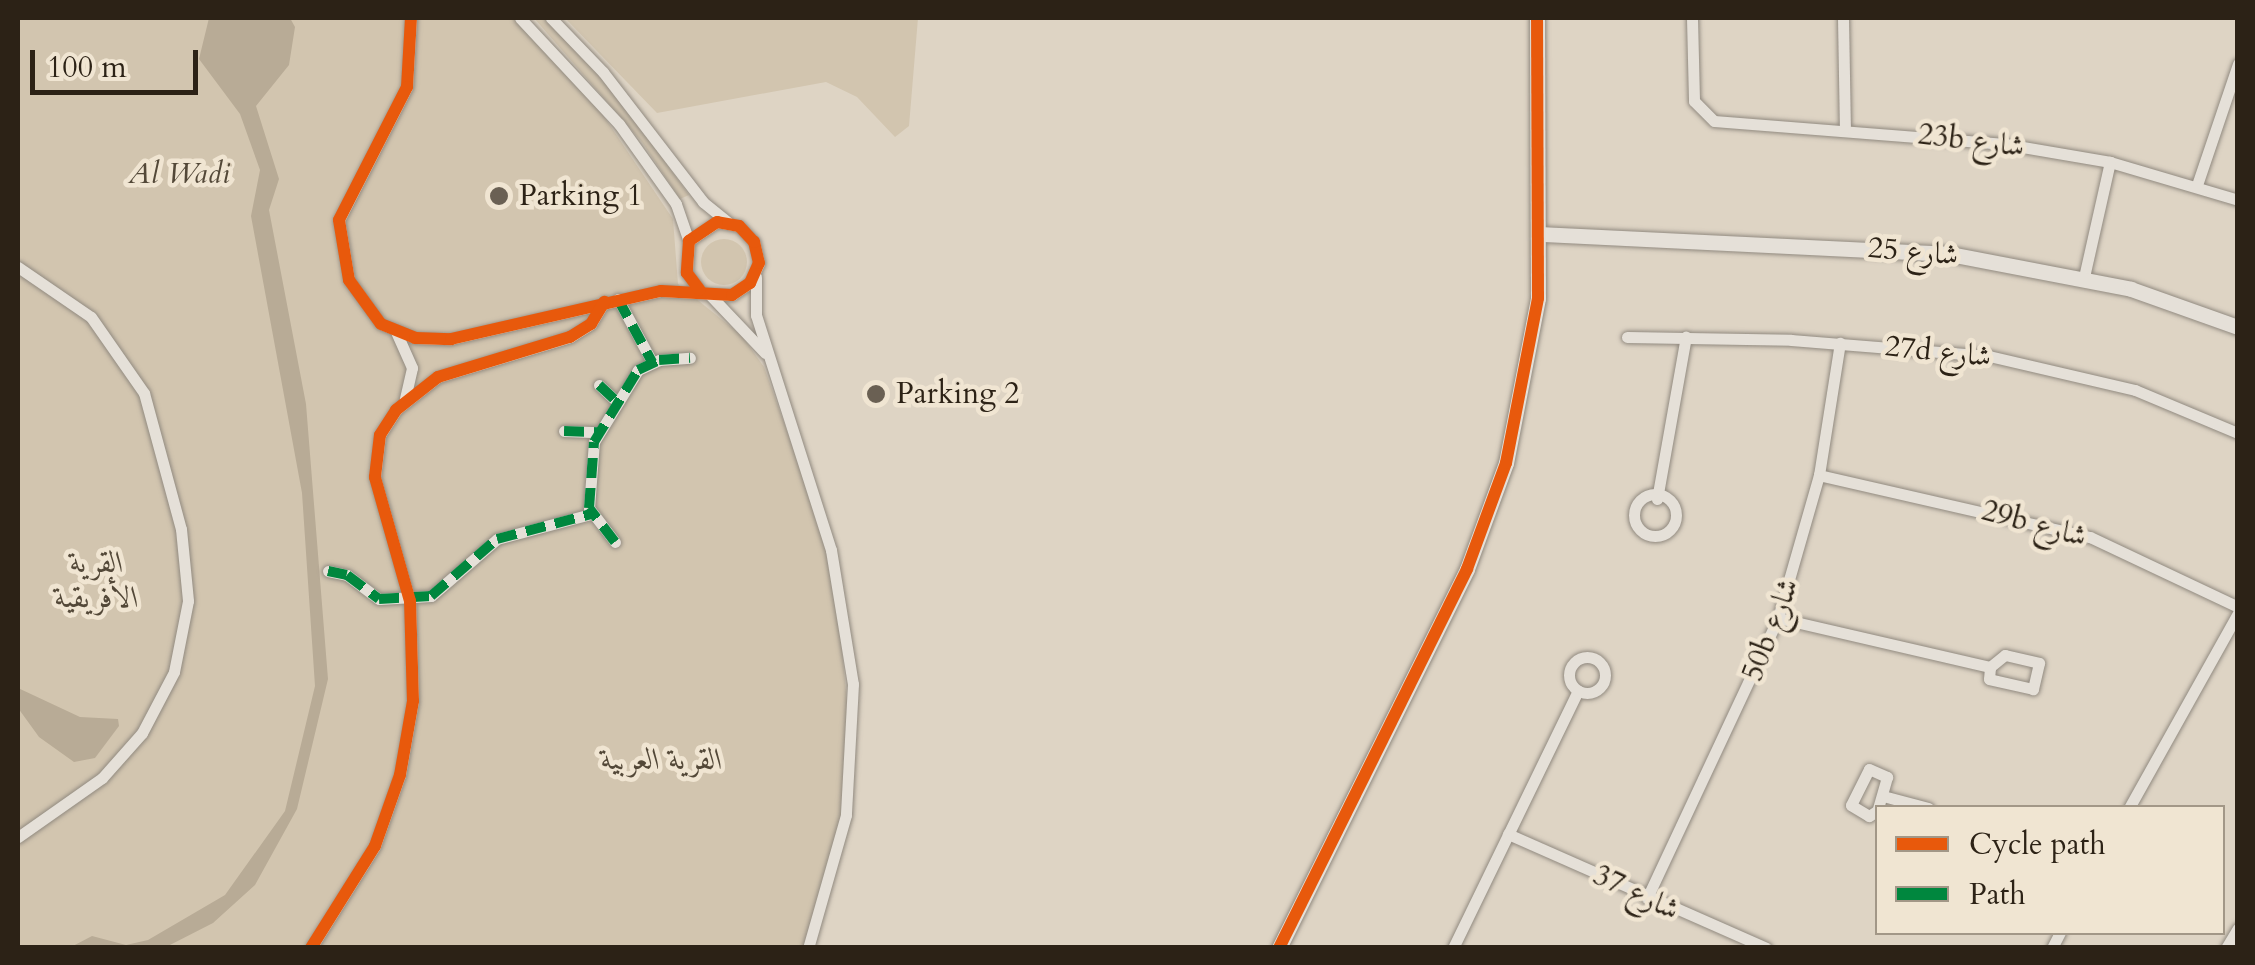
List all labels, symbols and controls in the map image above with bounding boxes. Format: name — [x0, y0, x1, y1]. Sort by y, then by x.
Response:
scale bar — [35, 30, 202, 92]
text: 100 m — [47, 47, 127, 88]
street label: 23b شارع — [1916, 117, 2026, 165]
park label: Al Wadi — [128, 156, 230, 192]
place label: Parking 1 — [519, 178, 642, 214]
marker: Parking 1 — [488, 185, 510, 207]
street label: شارع 25 — [1866, 230, 1960, 274]
street label: 27d شارع — [1883, 329, 1993, 375]
place label: Parking 2 — [896, 376, 1019, 412]
marker: Parking 2 — [865, 383, 887, 405]
street label: 29b شارع — [1978, 493, 2090, 555]
park label: القرية الأفريقية — [55, 545, 139, 616]
street label: 50b شارع — [1735, 574, 1807, 686]
park label: القرية العربية — [601, 742, 723, 778]
legend — [1875, 805, 2225, 935]
text: Cycle path — [1969, 824, 2106, 865]
street label: شارع 37 — [1587, 857, 1685, 929]
text: Path — [1969, 874, 2026, 915]

